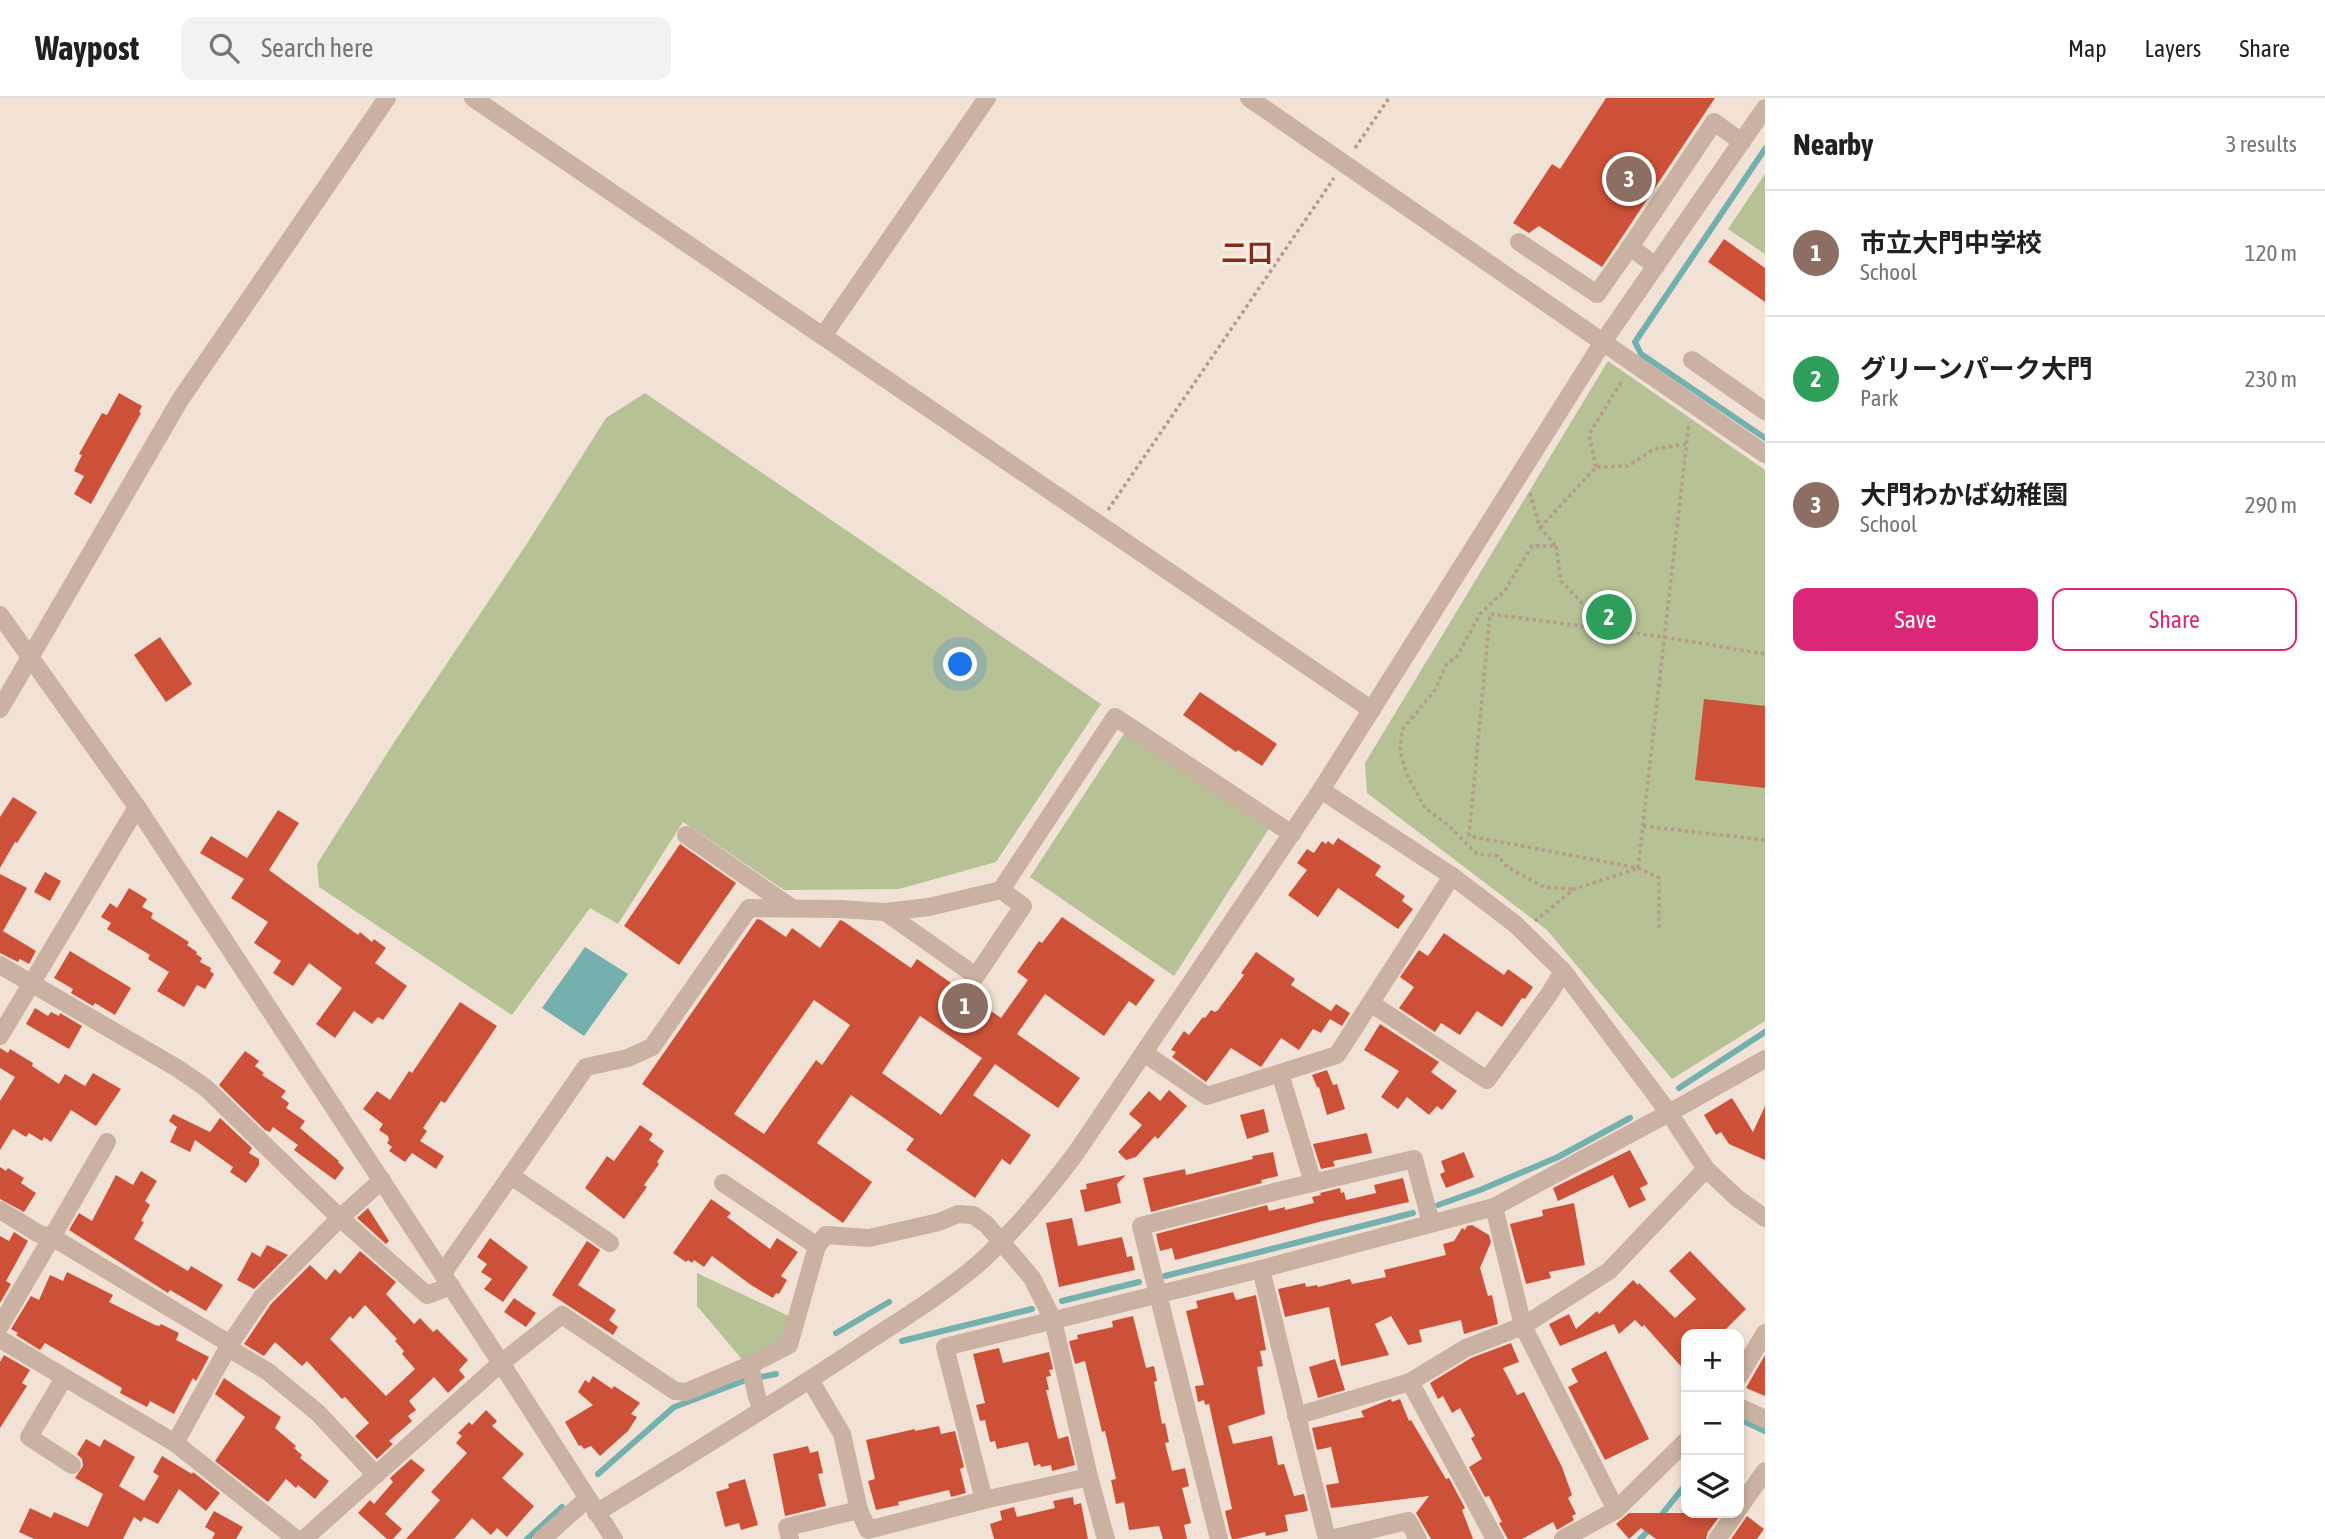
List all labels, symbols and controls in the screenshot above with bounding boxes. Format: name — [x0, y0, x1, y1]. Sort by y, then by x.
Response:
search box — [181, 17, 671, 80]
text: Waypost — [35, 29, 139, 67]
icon: search — [205, 29, 243, 67]
text: Search here — [261, 33, 373, 63]
text: Map — [2068, 35, 2107, 62]
text: Layers — [2145, 35, 2201, 62]
text: Share — [2239, 35, 2290, 62]
text: Nearby — [1793, 127, 1873, 161]
text: 3 results — [2226, 131, 2297, 157]
pin: 3 — [1606, 153, 1652, 205]
text: 市立大門中学校 — [1860, 228, 2042, 258]
district label: 二口 — [1221, 238, 1273, 268]
text: 1 — [1811, 240, 1821, 266]
text: 120 m — [2245, 240, 2297, 266]
text: School — [1860, 259, 1917, 285]
text: グリーンパーク大門 — [1860, 354, 2093, 384]
text: 2 — [1811, 366, 1821, 392]
text: 230 m — [2245, 366, 2297, 392]
text: Park — [1860, 385, 1898, 411]
text: 大門わかば幼稚園 — [1860, 480, 2068, 510]
text: 3 — [1811, 492, 1821, 518]
text: 290 m — [2245, 492, 2297, 518]
text: School — [1860, 511, 1917, 537]
button: Save — [1793, 588, 2038, 651]
button: Share — [2052, 588, 2297, 651]
pin: 2 — [1586, 591, 1632, 643]
your location — [943, 647, 977, 681]
pin: 1 — [942, 980, 988, 1032]
map controls — [1681, 1329, 1744, 1518]
button: + — [1681, 1329, 1744, 1392]
button: − — [1681, 1392, 1744, 1455]
button: layers — [1681, 1455, 1744, 1518]

